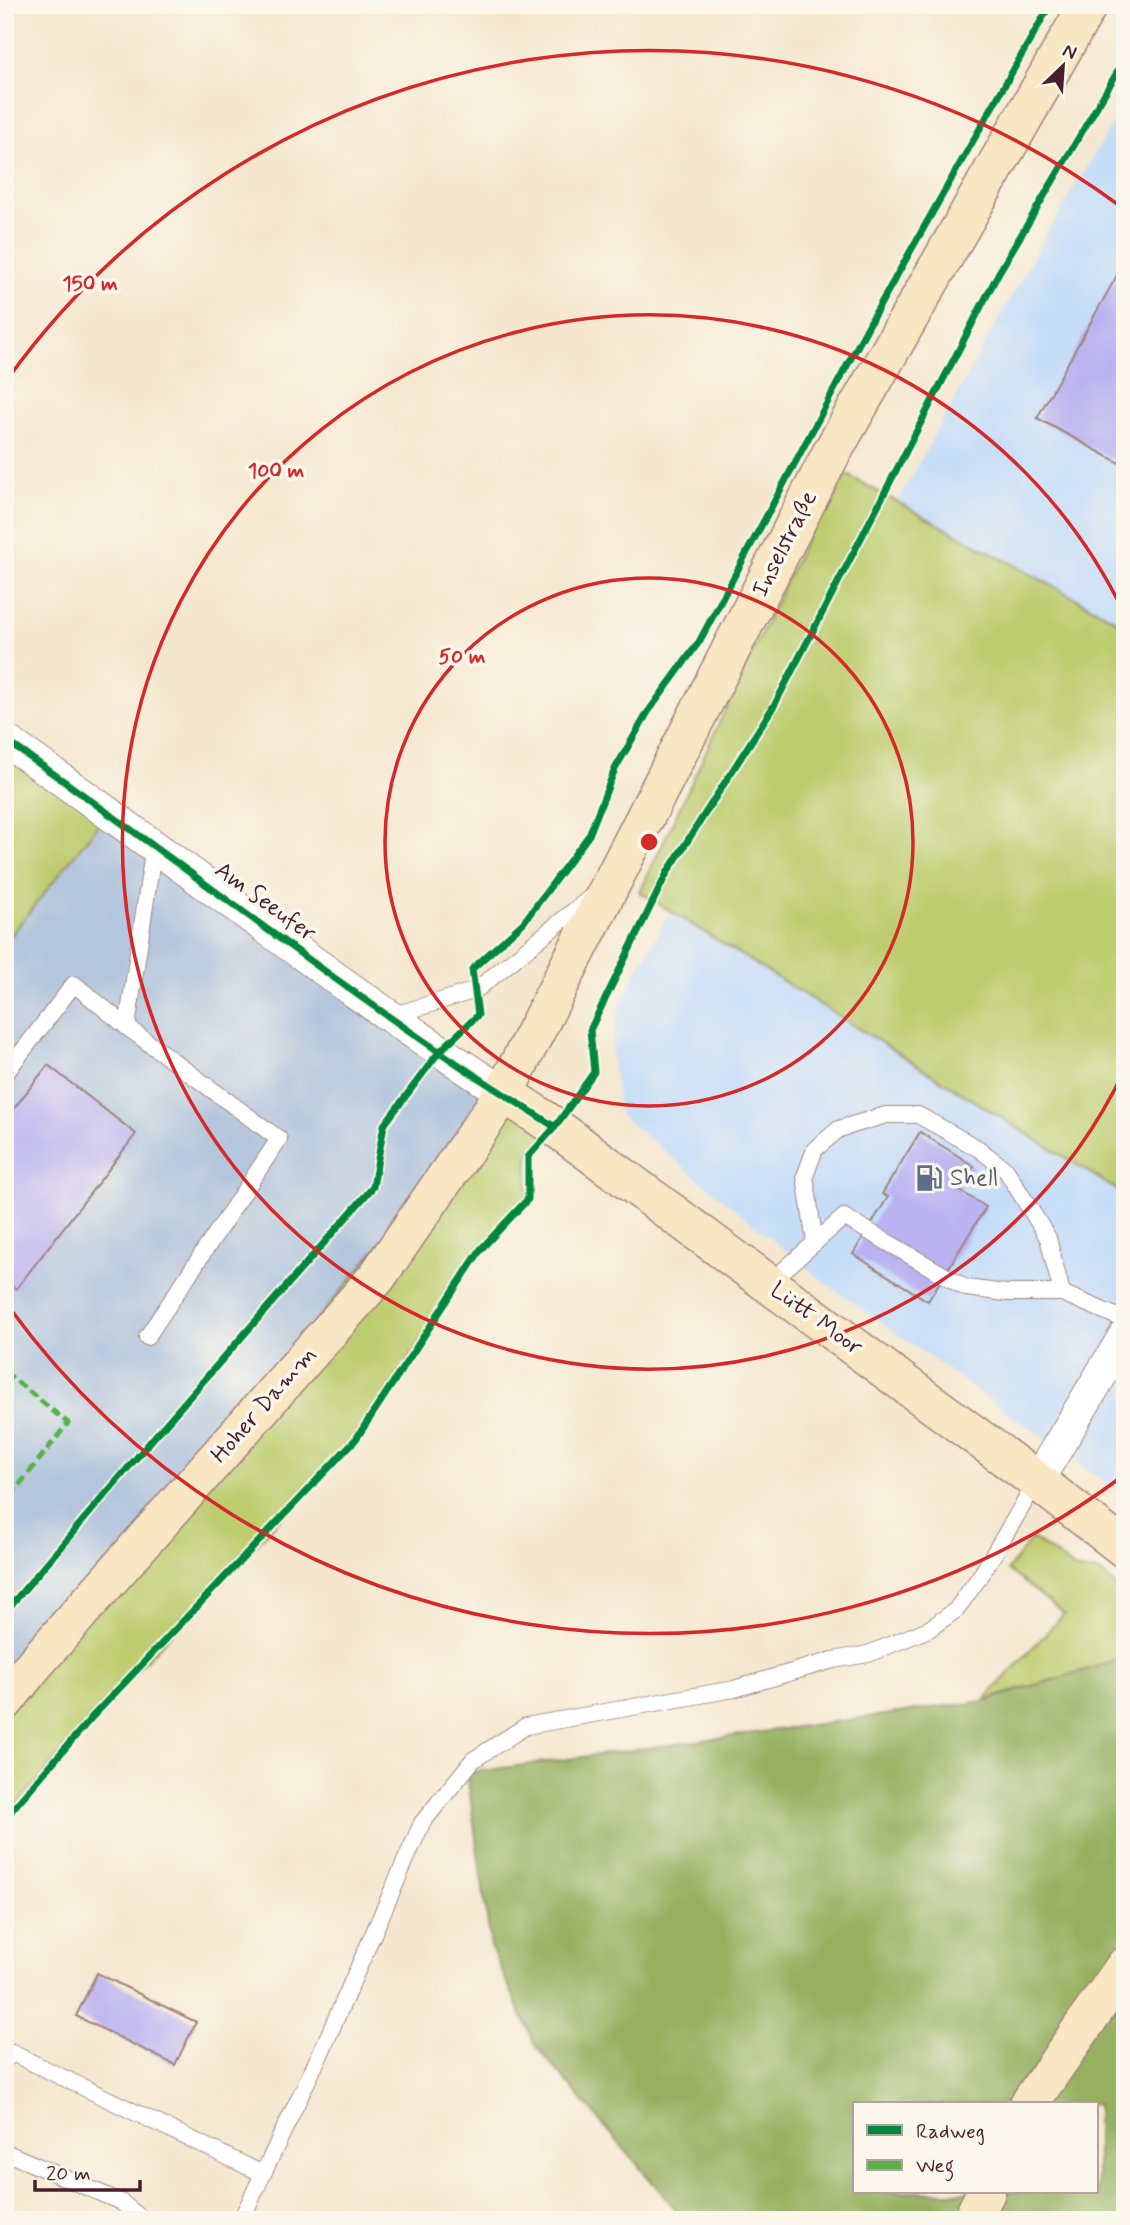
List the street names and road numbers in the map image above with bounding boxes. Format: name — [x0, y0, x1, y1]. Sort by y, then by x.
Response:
street label: Inselstraße — [745, 486, 825, 602]
street label: Am Seeufer — [208, 855, 322, 949]
street label: Lütt Moor — [764, 1275, 868, 1363]
street label: Hoher Damm — [204, 1340, 324, 1470]

